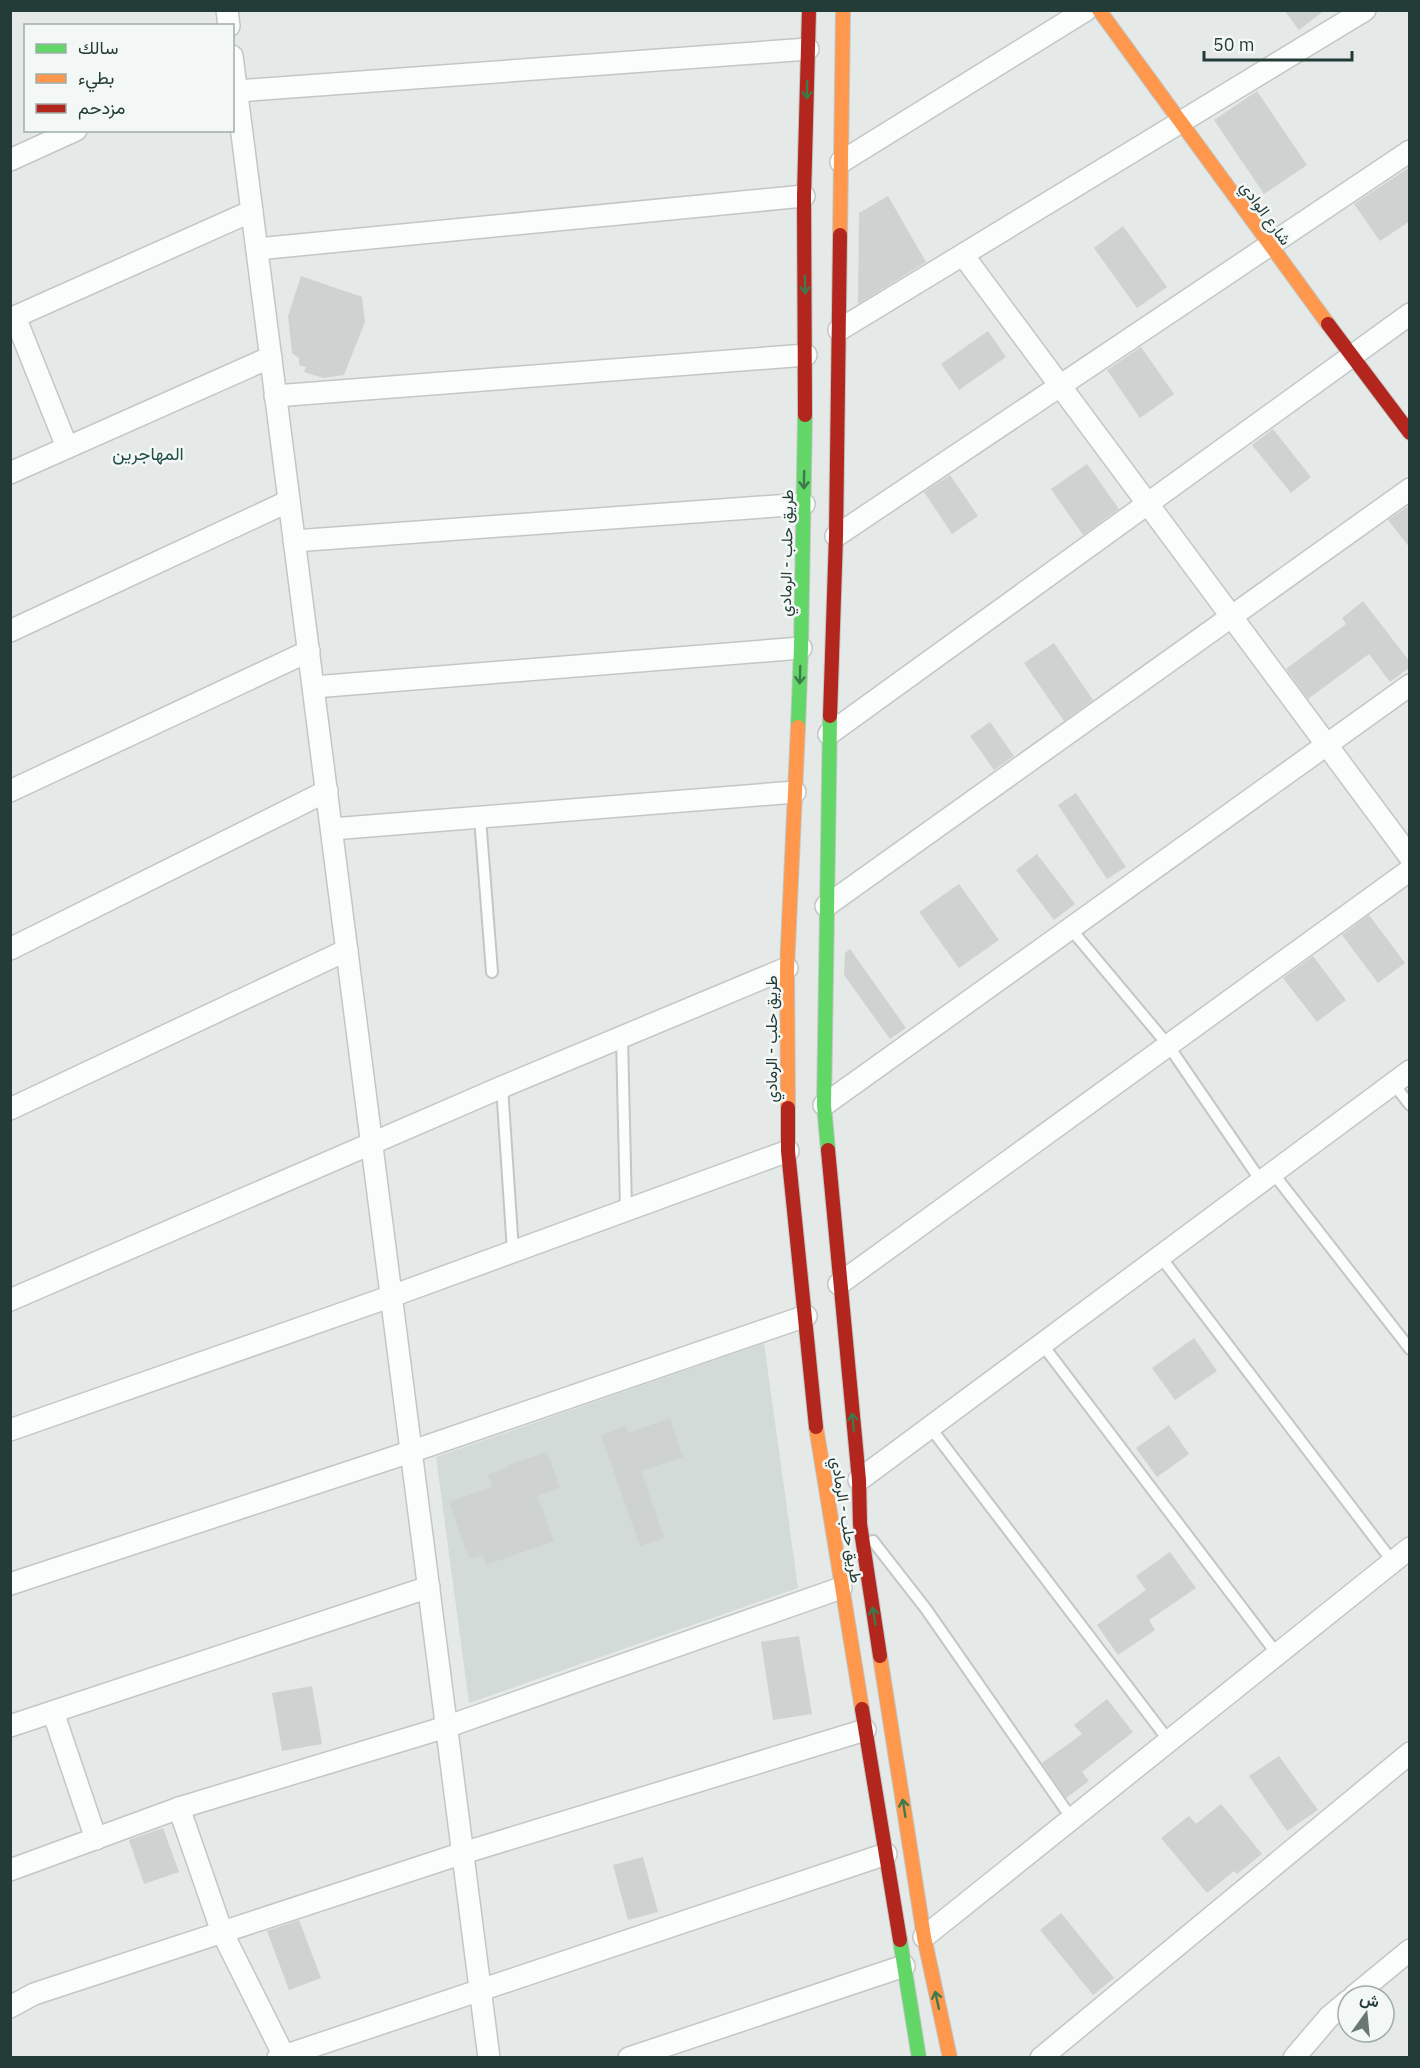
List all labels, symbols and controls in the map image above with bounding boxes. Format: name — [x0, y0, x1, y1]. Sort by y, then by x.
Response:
legend — [24, 24, 234, 132]
scale bar — [1204, 24, 1352, 62]
text: 50 m — [1213, 33, 1255, 56]
text: سالك — [78, 36, 118, 59]
text: بطيء — [78, 66, 114, 93]
one-way arrow — [801, 79, 813, 99]
text: مزدحم — [78, 96, 125, 120]
street label: شارع الوادي — [1233, 177, 1296, 251]
one-way arrow — [799, 274, 811, 294]
district label: المهاجرين — [112, 442, 184, 465]
one-way arrow — [798, 469, 810, 489]
street label: طريق حلب - الرمادي — [775, 489, 801, 617]
one-way arrow — [794, 664, 806, 684]
street label: طريق حلب - الرمادي — [761, 975, 785, 1103]
one-way arrow — [847, 1413, 858, 1432]
street label: طريق حلب - الرمادي — [823, 1456, 867, 1585]
one-way arrow — [868, 1606, 879, 1626]
one-way arrow — [898, 1799, 909, 1819]
north arrow — [1336, 1984, 1396, 2044]
text: ش — [1358, 1987, 1382, 2012]
one-way arrow — [931, 1991, 943, 2010]

